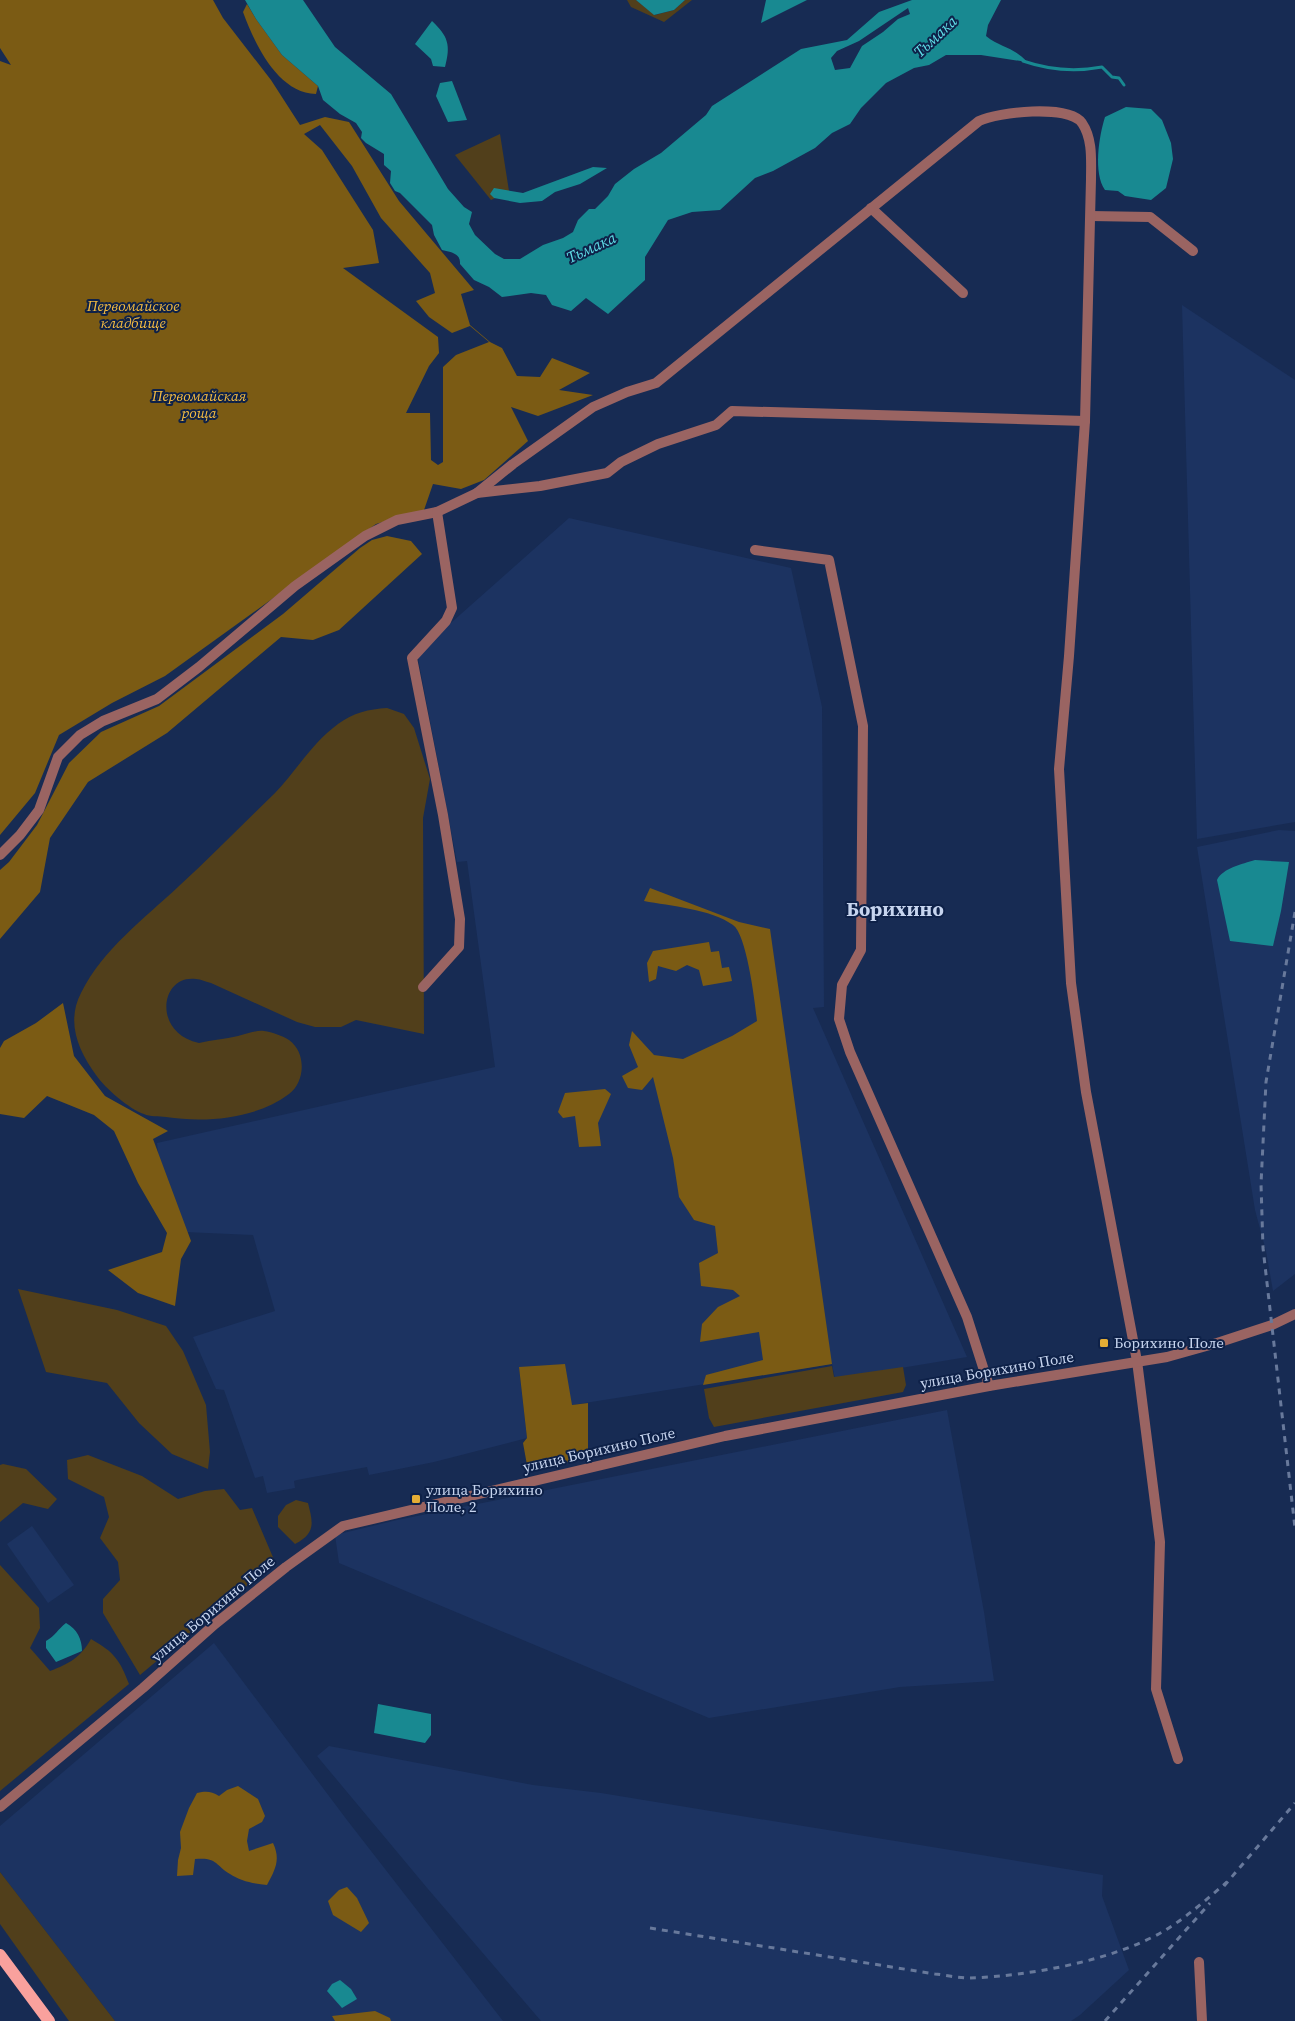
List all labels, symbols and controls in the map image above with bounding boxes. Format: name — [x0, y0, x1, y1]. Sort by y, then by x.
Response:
water label: Тьмака — [908, 10, 962, 62]
water label: Тьмака — [563, 226, 620, 268]
park label: Первомайское кладбище — [86, 295, 179, 333]
park label: Первомайская роща — [151, 385, 247, 423]
district label: Борихино — [846, 895, 944, 923]
place label: Борихино Поле — [1114, 1332, 1224, 1353]
marker: Борихино Поле — [1098, 1337, 1110, 1349]
street label: улица Борихино Поле — [918, 1346, 1076, 1393]
street label: улица Борихино Поле — [521, 1422, 677, 1477]
place label: улица Борихино Поле, 2 — [426, 1479, 543, 1517]
marker: улица Борихино Поле, 2 — [410, 1493, 422, 1505]
street label: улица Борихино Поле — [146, 1550, 279, 1667]

